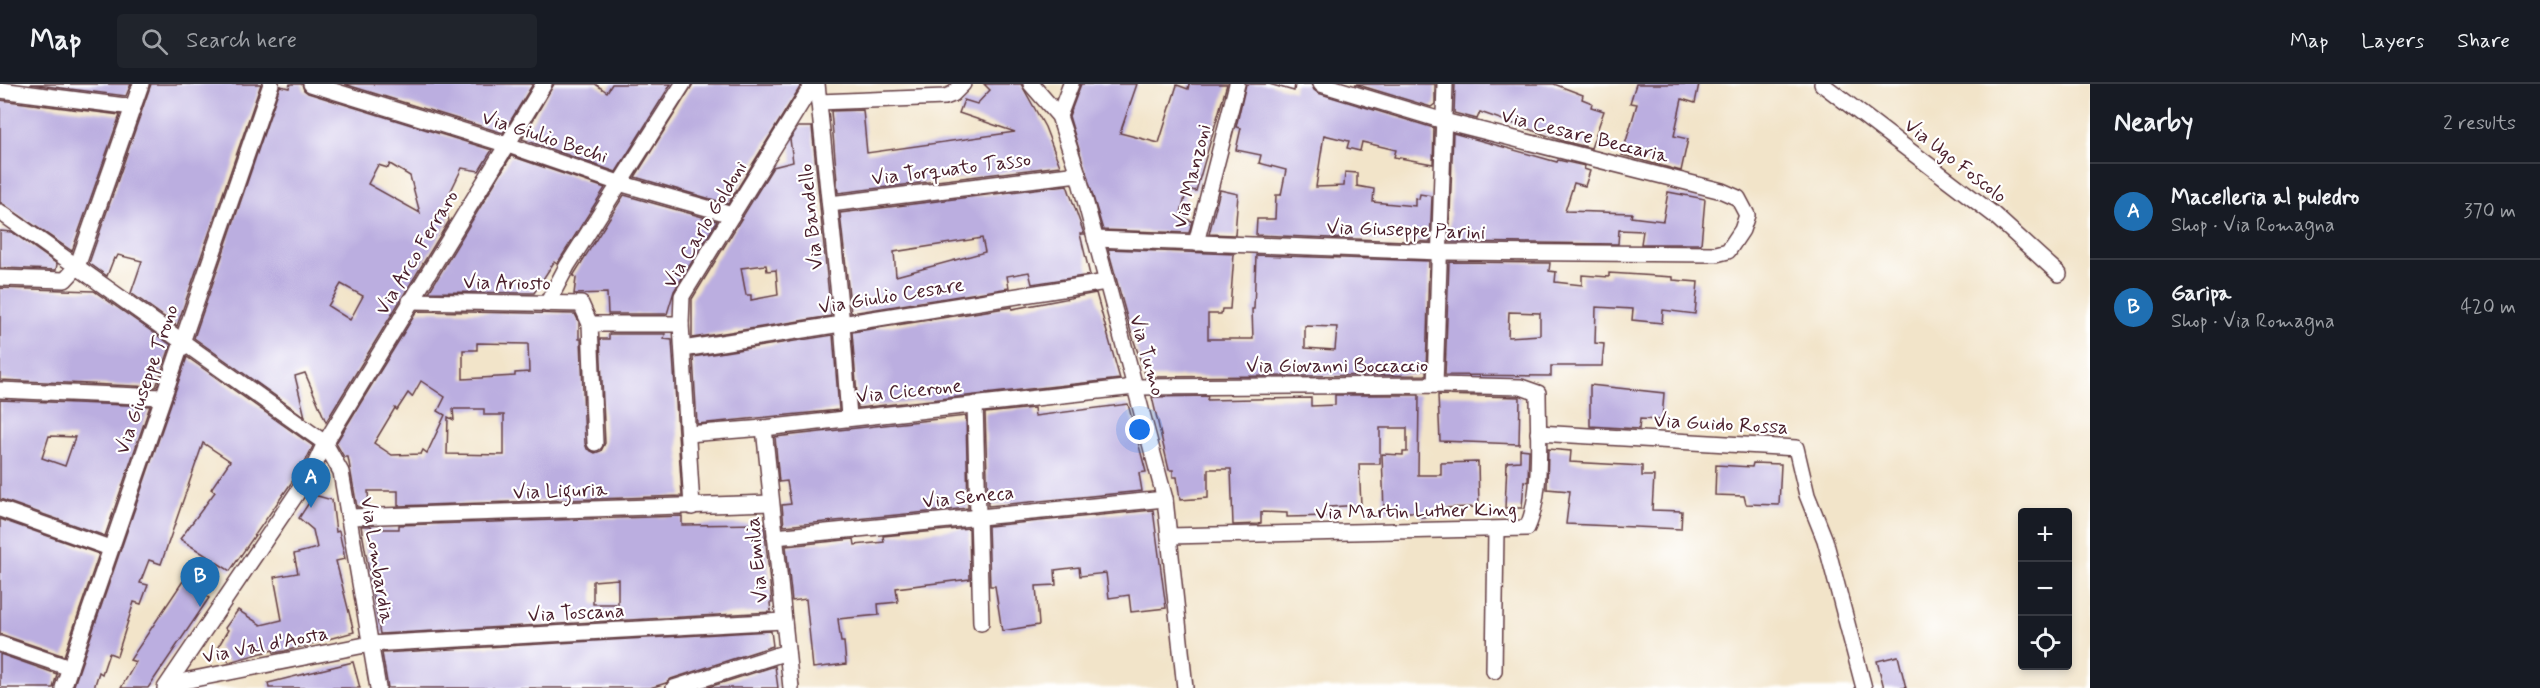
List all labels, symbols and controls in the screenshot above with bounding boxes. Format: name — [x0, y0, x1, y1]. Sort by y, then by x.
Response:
search box — [117, 14, 537, 68]
text: Map — [30, 23, 81, 60]
icon: search — [138, 25, 171, 58]
text: Search here — [186, 27, 297, 55]
text: Map — [2290, 27, 2328, 55]
text: Layers — [2361, 27, 2424, 55]
text: Share — [2457, 27, 2510, 55]
street label: Via Cesare Beccaria — [1498, 103, 1672, 171]
street label: Via Giulio Bechi — [478, 104, 611, 170]
text: Nearby — [2114, 106, 2193, 140]
text: 2 results — [2443, 110, 2516, 137]
street label: Via Ugo Foscolo — [1898, 113, 2012, 210]
street label: Via Manzoni — [1166, 121, 1218, 231]
street label: Via Torquato Tasso — [870, 146, 1033, 193]
street label: Via Carlo Goldoni — [657, 156, 754, 293]
street label: Via Bandello — [792, 162, 830, 271]
text: Macelleria al puledro — [2171, 184, 2359, 212]
street label: Via Arco Ferraro — [369, 185, 465, 320]
text: A — [2127, 198, 2140, 225]
text: 370 m — [2464, 198, 2516, 225]
text: Shop · Via Romagna — [2171, 212, 2335, 239]
street label: Via Giuseppe Parini — [1326, 214, 1486, 247]
street label: Via Ariosto — [463, 269, 551, 298]
street label: Via Giulio Cesare — [816, 272, 966, 321]
text: Garipa — [2171, 280, 2231, 308]
text: B — [2127, 294, 2140, 321]
text: 420 m — [2460, 294, 2516, 321]
street label: Via Giuseppe Trono — [109, 301, 186, 458]
text: Shop · Via Romagna — [2171, 308, 2335, 335]
street label: Via Tumo — [1122, 312, 1171, 399]
street label: Via Giovanni Boccaccio — [1246, 353, 1428, 380]
street label: Via Cicerone — [855, 372, 964, 410]
street label: Via Guido Rossa — [1653, 407, 1789, 442]
your location — [1125, 415, 1154, 444]
pin: A — [292, 458, 330, 508]
street label: Via Liguria — [512, 476, 609, 509]
street label: Via Seneca — [921, 479, 1015, 516]
street label: Via Lombardia — [353, 495, 400, 626]
street label: Via Martin Luther King — [1315, 496, 1517, 527]
map controls — [2018, 508, 2072, 670]
button: + — [2018, 508, 2072, 562]
street label: Via Emilia — [740, 515, 775, 604]
pin: B — [180, 558, 220, 607]
button: − — [2018, 562, 2072, 616]
street label: Via Toscana — [527, 597, 625, 630]
button: locate — [2018, 616, 2072, 670]
street label: Via Val d'Aosta — [200, 620, 330, 671]

